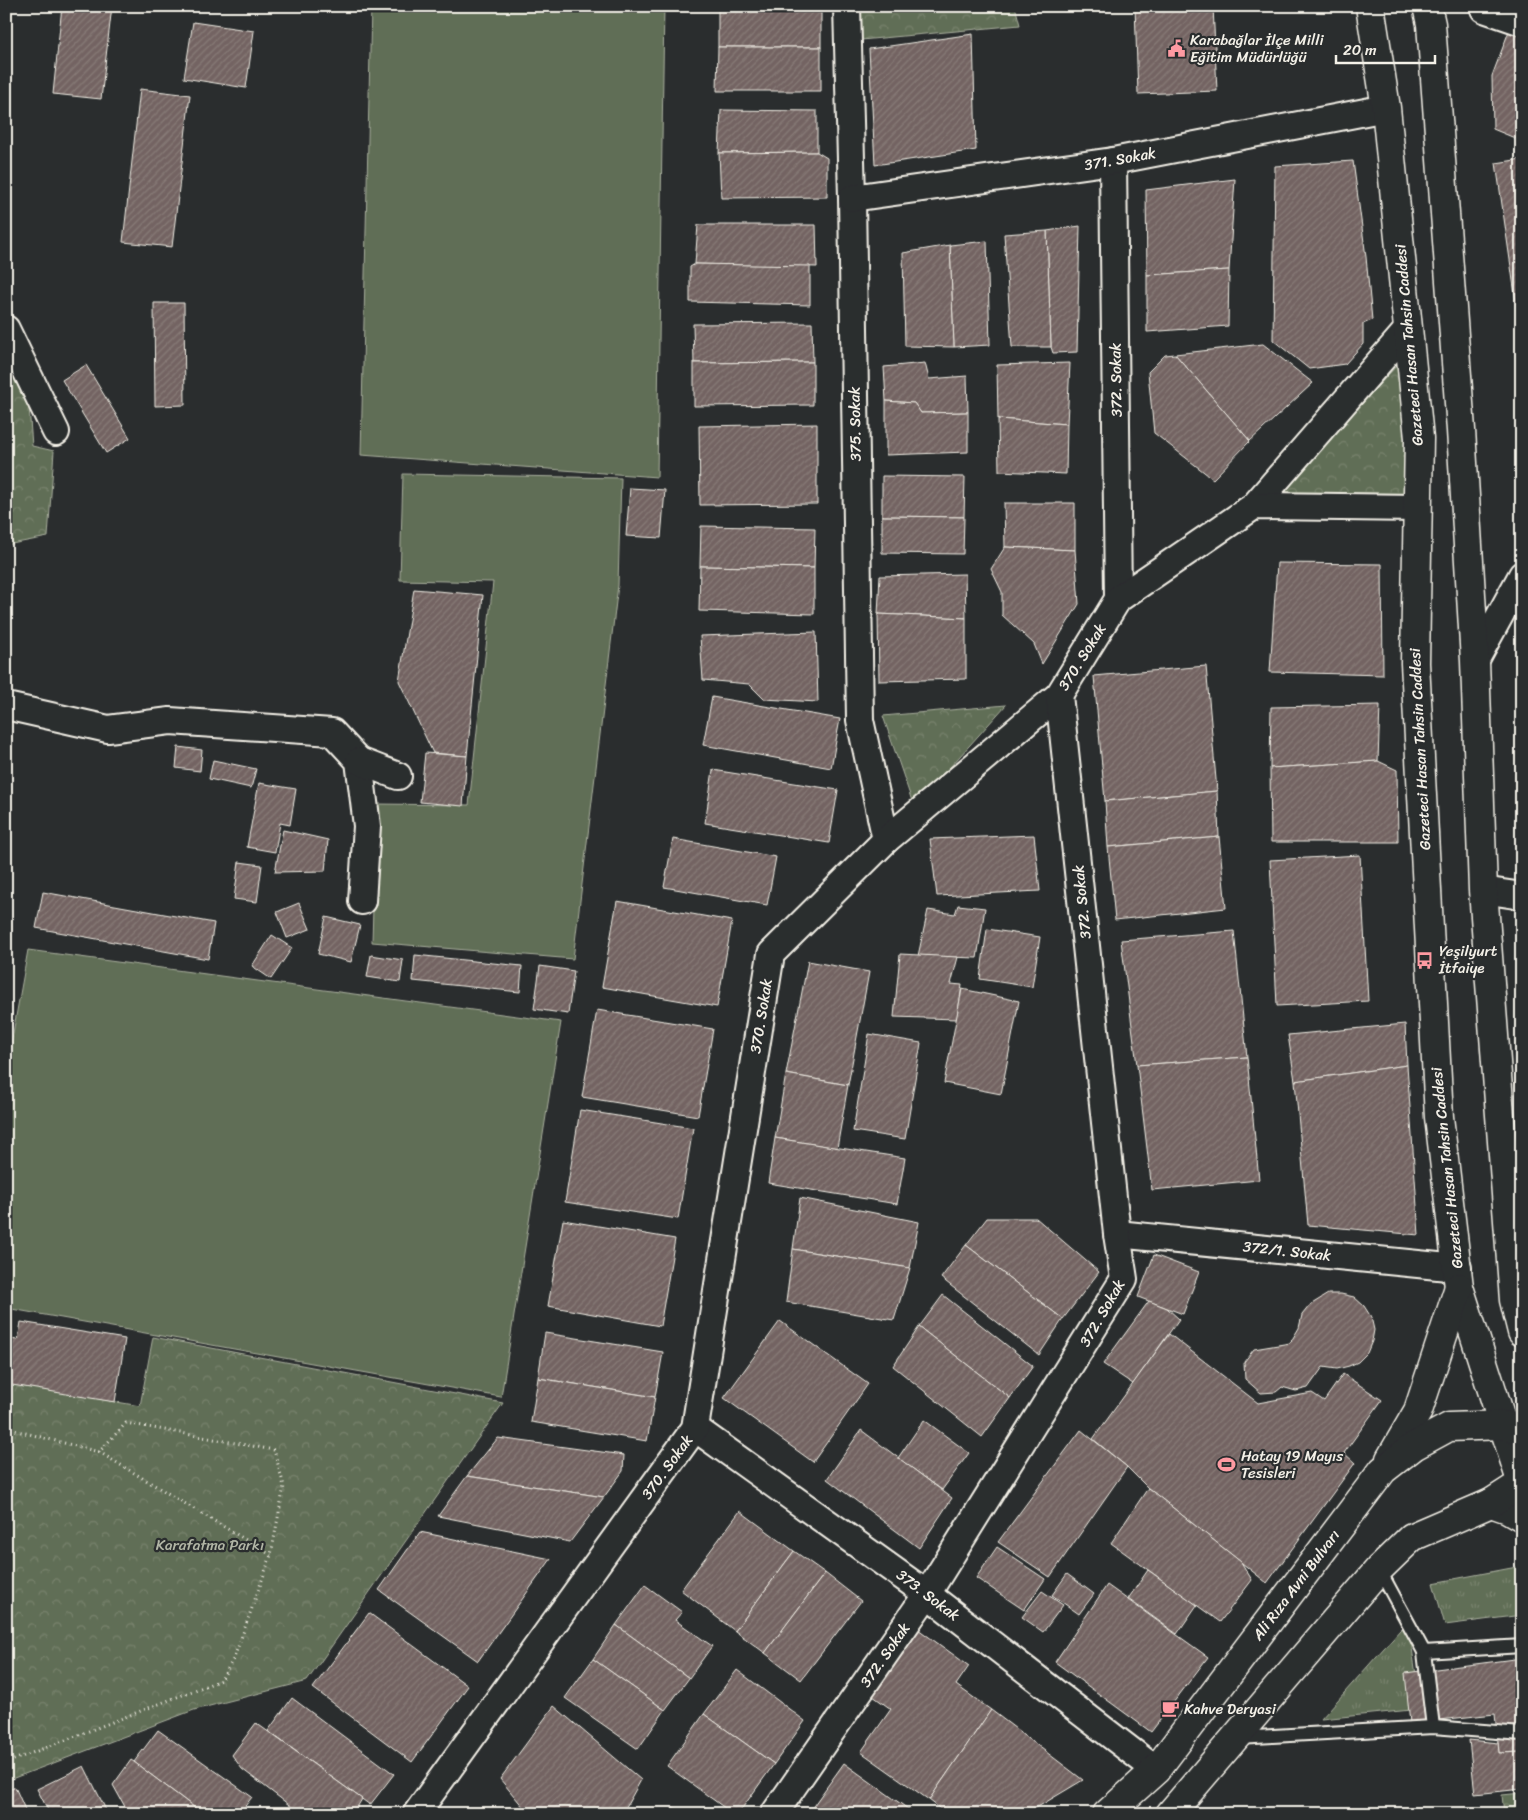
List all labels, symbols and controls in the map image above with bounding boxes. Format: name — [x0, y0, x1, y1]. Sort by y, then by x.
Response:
place label: Karabağlar İlçe Milli Eğitim Müdürlüğü — [1190, 27, 1325, 70]
scale bar — [1336, 32, 1434, 64]
text: 20 m — [1343, 37, 1377, 63]
public building icon: Karabağlar İlçe Milli Eğitim Müdürlüğü — [1166, 39, 1186, 59]
street label: 371. Sokak — [1082, 140, 1158, 178]
street label: Gazeteci Hasan Tahsin Caddesi — [1387, 242, 1431, 447]
street label: 372. Sokak — [1102, 343, 1130, 417]
street label: 375. Sokak — [841, 386, 869, 462]
street label: 370. Sokak — [1051, 618, 1113, 696]
street label: Gazeteci Hasan Tahsin Caddesi — [1402, 647, 1438, 851]
street label: 372. Sokak — [1065, 864, 1099, 940]
place label: Yeşilyurt İtfaiye — [1438, 938, 1498, 981]
bus stop icon: Yeşilyurt İtfaiye — [1415, 950, 1435, 970]
street label: 370. Sokak — [742, 977, 780, 1055]
street label: Gazeteci Hasan Tahsin Caddesi — [1423, 1065, 1470, 1270]
street label: 372/1. Sokak — [1242, 1233, 1332, 1269]
street label: 372. Sokak — [1072, 1274, 1132, 1352]
street label: 370. Sokak — [634, 1429, 700, 1505]
place label: Hatay 19 Mayıs Tesisleri — [1241, 1443, 1343, 1486]
sports icon: Hatay 19 Mayıs Tesisleri — [1217, 1455, 1237, 1475]
street label: Ali Rıza Avni Bulvarı — [1245, 1524, 1347, 1647]
park label: Karafatma Parkı — [156, 1532, 264, 1558]
street label: 373. Sokak — [891, 1562, 965, 1628]
street label: 372. Sokak — [853, 1617, 917, 1693]
place label: Kahve Deryasi — [1184, 1696, 1277, 1722]
cafe icon: Kahve Deryasi — [1160, 1699, 1180, 1719]

